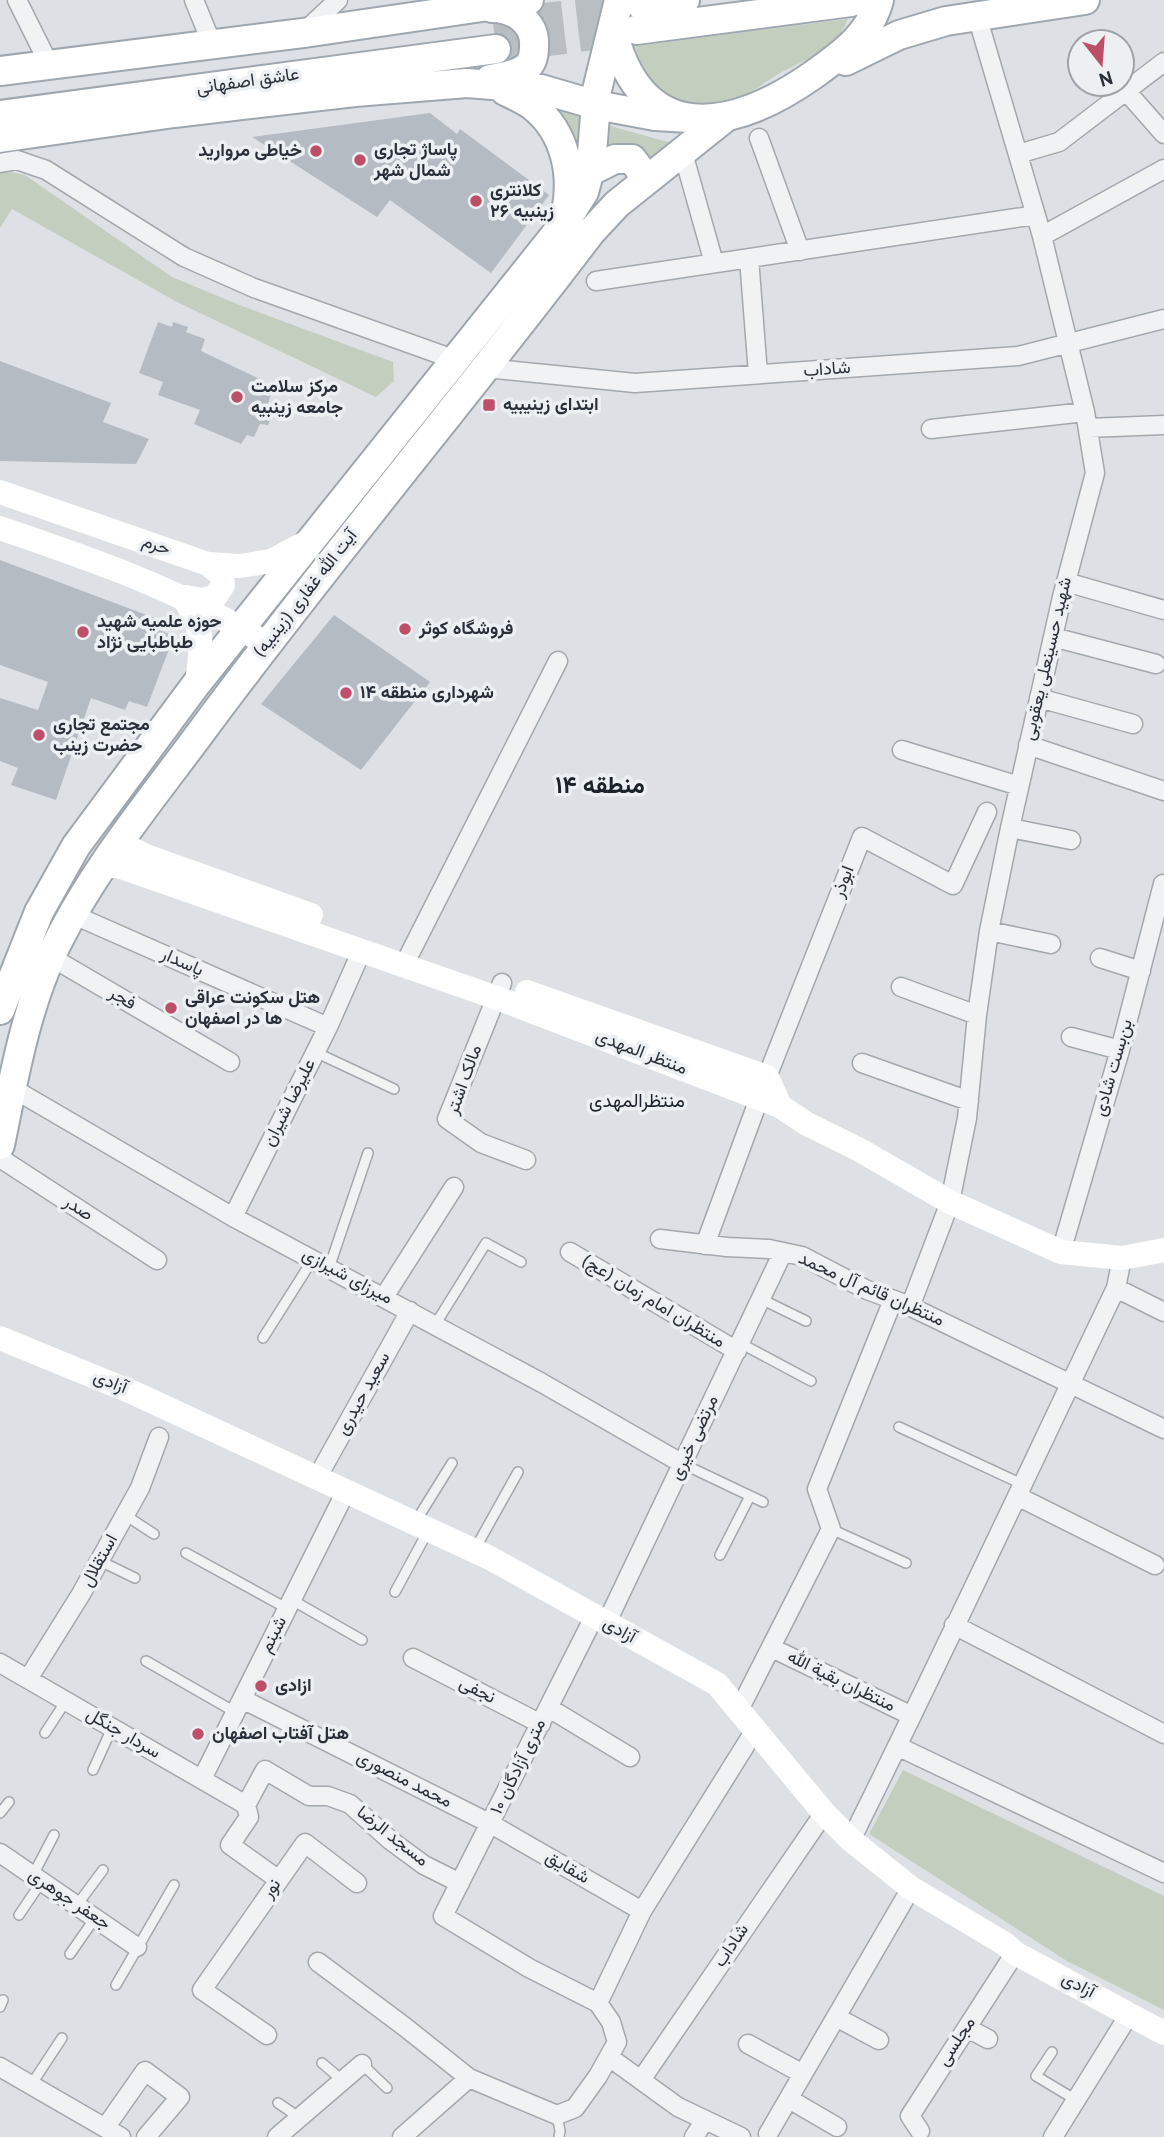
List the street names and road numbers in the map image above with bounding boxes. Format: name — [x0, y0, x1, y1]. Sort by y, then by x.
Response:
street label: عاشق اصفهانی — [195, 63, 301, 101]
street label: شاداب — [803, 357, 851, 383]
street label: آیت الله غفاری (زینبیه) — [248, 523, 364, 663]
street label: حرم — [139, 530, 173, 562]
street label: شهید حسینعلی یعقوبی — [1018, 575, 1078, 743]
street label: ابوذر — [827, 863, 861, 902]
street label: پاسدار — [156, 943, 207, 983]
street label: فجر — [103, 982, 140, 1016]
street label: بن‌بست شادی — [1089, 1017, 1139, 1119]
street label: منتظر المهدی — [592, 1025, 690, 1081]
street label: مالک اشتر — [441, 1042, 488, 1119]
street label: علیرضا شیران — [258, 1055, 322, 1151]
street label: صدر — [58, 1190, 97, 1227]
street label: میرزای شیرازی — [298, 1243, 396, 1311]
street label: منتظران قائم آل محمد — [794, 1247, 948, 1333]
street label: منتظران امام زمان (عج) — [577, 1250, 729, 1354]
street label: سعید حیدری — [332, 1348, 396, 1440]
street label: آزادی — [90, 1366, 132, 1401]
street label: مرتضی خیری — [665, 1392, 725, 1484]
street label: استقلال — [76, 1531, 124, 1591]
street label: شبنم — [255, 1613, 293, 1657]
street label: آزادی — [598, 1613, 641, 1650]
street label: منتظران بقیة الله — [783, 1645, 899, 1718]
street label: نجفی — [455, 1672, 499, 1710]
street label: سردار جنگل — [82, 1703, 164, 1765]
street label: ۱۰ متری آزادگان — [486, 1715, 552, 1819]
street label: محمد منصوری — [352, 1746, 456, 1814]
street label: مسجد الرضا — [351, 1802, 433, 1872]
street label: شقایق — [541, 1846, 593, 1890]
street label: جعفر جوهری — [23, 1864, 115, 1936]
street label: نور — [256, 1874, 287, 1904]
street label: شاداب — [709, 1920, 755, 1972]
street label: آزادی — [1057, 1968, 1100, 2005]
street label: مجلسی — [933, 2013, 981, 2071]

